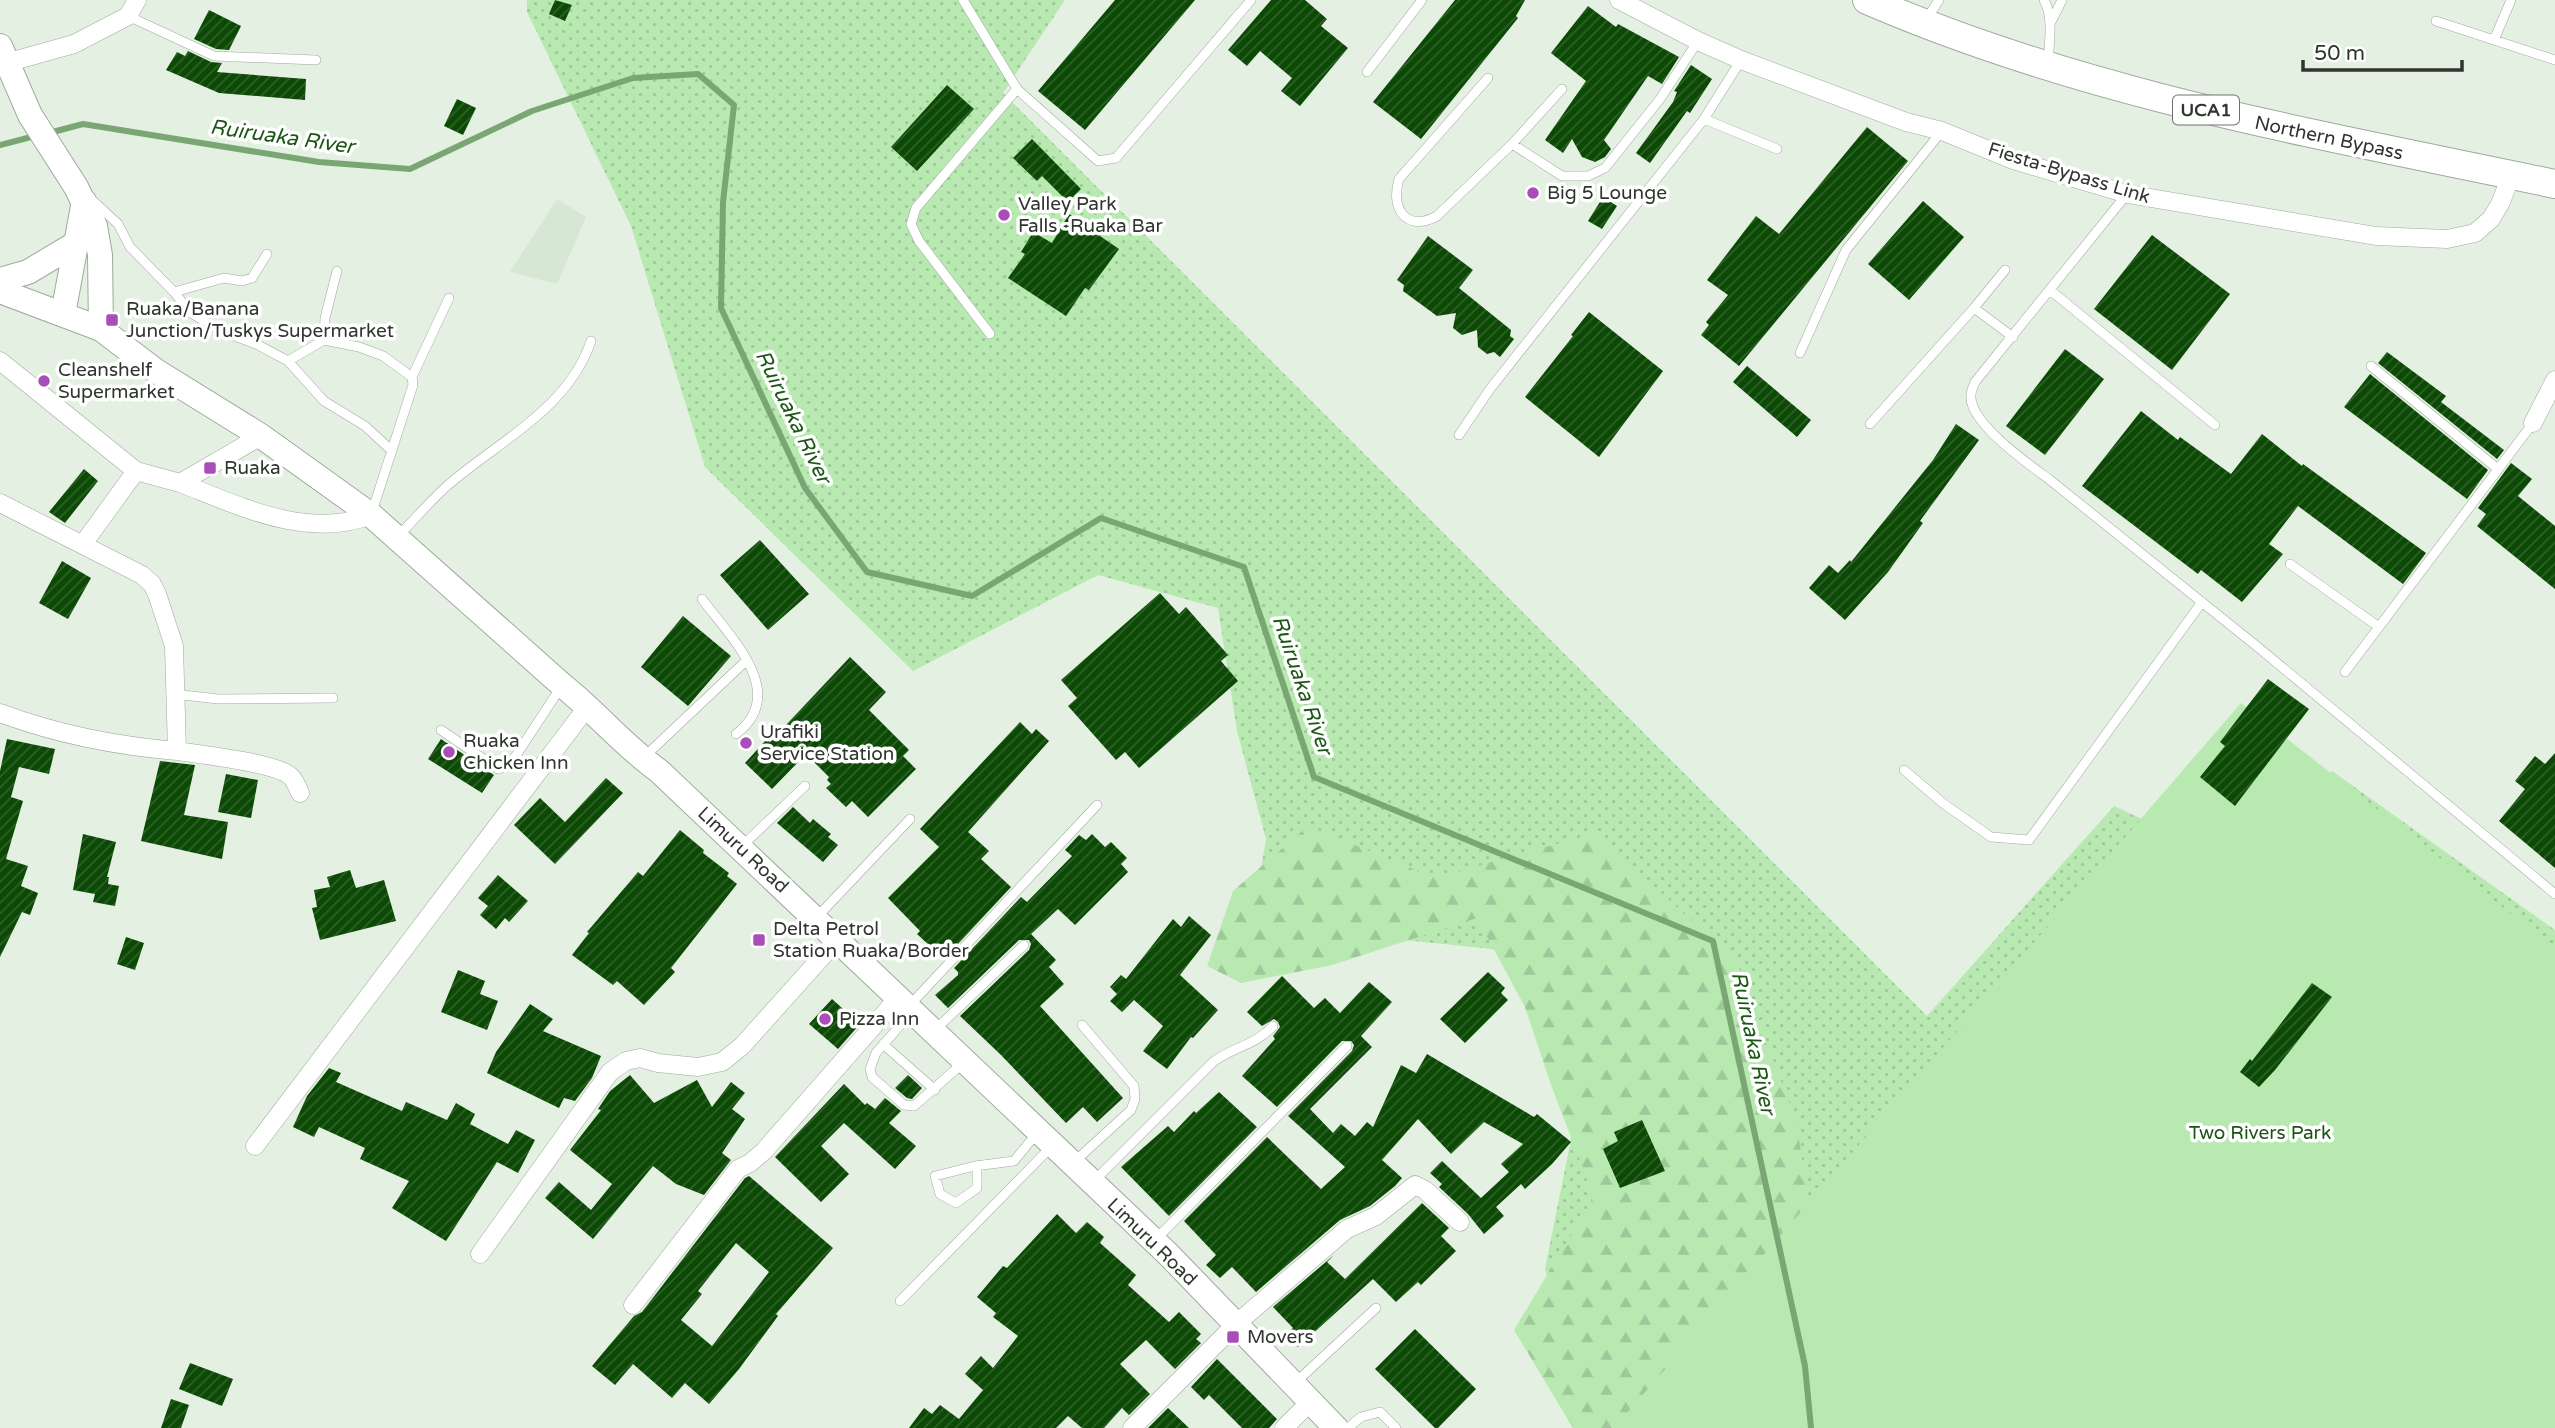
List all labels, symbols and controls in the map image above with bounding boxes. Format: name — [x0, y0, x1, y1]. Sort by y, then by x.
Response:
scale bar — [2303, 28, 2462, 72]
text: 50 m — [2314, 41, 2365, 66]
road number: UCA1 — [2173, 96, 2239, 124]
street label: Northern Bypass — [2253, 112, 2405, 164]
water label: Ruiruaka River — [208, 115, 359, 160]
street label: Fiesta-Bypass Link — [1985, 138, 2153, 208]
place label: Big 5 Lounge — [1547, 182, 1667, 204]
marker: Big 5 Lounge — [1525, 185, 1541, 201]
place label: Valley Park Falls -Ruaka Bar — [1018, 193, 1163, 237]
marker: Valley Park Falls -Ruaka Bar — [996, 207, 1012, 223]
place label: Ruaka/Banana Junction/Tuskys Supermarket — [126, 298, 394, 342]
marker: Ruaka/Banana Junction/Tuskys Supermarket — [104, 312, 120, 328]
water label: Ruiruaka River — [750, 346, 837, 490]
place label: Cleanshelf Supermarket — [58, 359, 175, 403]
marker: Cleanshelf Supermarket — [36, 373, 52, 389]
place label: Ruaka — [224, 457, 281, 479]
marker: Ruaka — [202, 460, 218, 476]
water label: Ruiruaka River — [1267, 612, 1338, 761]
place label: Urafiki Service Station — [760, 721, 894, 765]
place label: Ruaka Chicken Inn — [463, 730, 568, 774]
marker: Urafiki Service Station — [738, 735, 754, 751]
marker: Ruaka Chicken Inn — [441, 744, 457, 760]
street label: Limuru Road — [693, 802, 793, 898]
place label: Delta Petrol Station Ruaka/Border — [773, 918, 969, 962]
marker: Delta Petrol Station Ruaka/Border — [751, 932, 767, 948]
water label: Ruiruaka River — [1726, 969, 1781, 1119]
place label: Pizza Inn — [839, 1008, 919, 1030]
marker: Pizza Inn — [817, 1011, 833, 1027]
park label: Two Rivers Park — [2189, 1122, 2331, 1144]
street label: Limuru Road — [1103, 1194, 1201, 1290]
place label: Movers — [1247, 1326, 1314, 1348]
marker: Movers — [1225, 1329, 1241, 1345]

